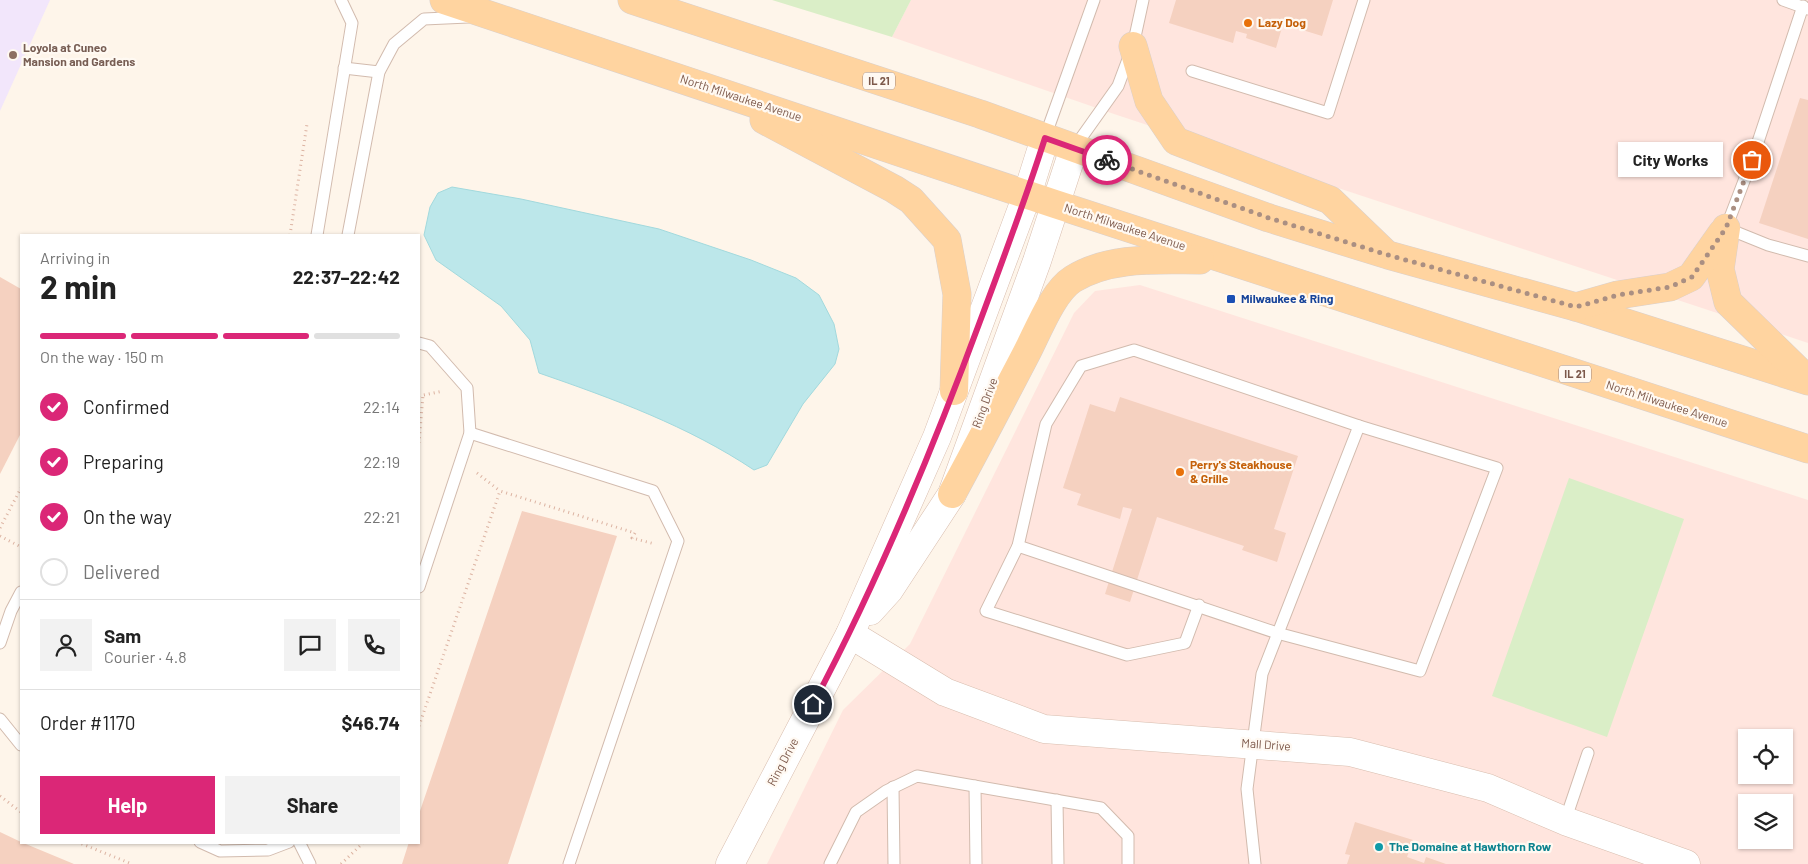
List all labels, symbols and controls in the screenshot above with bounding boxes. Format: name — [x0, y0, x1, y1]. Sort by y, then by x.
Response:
place label: Lazy Dog — [1258, 15, 1306, 29]
marker: Lazy Dog — [1242, 17, 1254, 29]
place label: Loyola at Cuneo Mansion and Gardens — [23, 40, 135, 68]
marker: Loyola at Cuneo Mansion and Gardens — [7, 49, 19, 61]
street label: North Milwaukee Avenue — [679, 71, 804, 123]
road number: IL 21 — [863, 72, 895, 90]
courier — [1082, 135, 1132, 185]
pin — [1731, 139, 1773, 181]
callout: City Works — [1617, 142, 1722, 178]
icon: bike — [1093, 146, 1121, 174]
icon: bag — [1738, 146, 1766, 174]
text: City Works — [1633, 150, 1708, 169]
street label: North Milwaukee Avenue — [1063, 200, 1188, 252]
text: Arriving in — [40, 248, 110, 267]
text: 22:37–22:42 — [293, 265, 400, 288]
text: 2 min — [40, 267, 117, 305]
place label: Milwaukee & Ring — [1241, 291, 1334, 305]
marker: Milwaukee & Ring — [1225, 293, 1237, 305]
text: On the way · 150 m — [40, 347, 164, 366]
road number: IL 21 — [1559, 366, 1591, 382]
street label: Ring Drive — [969, 376, 1000, 430]
street label: North Milwaukee Avenue — [1605, 377, 1730, 429]
icon: check — [40, 393, 68, 421]
text: Confirmed — [83, 395, 170, 418]
text: 22:14 — [363, 397, 400, 416]
icon: check — [40, 448, 68, 476]
text: Preparing — [83, 450, 164, 473]
text: 22:19 — [363, 452, 400, 471]
place label: Perry's Steakhouse & Grille — [1190, 457, 1293, 485]
marker: Perry's Steakhouse & Grille — [1174, 466, 1186, 478]
icon: check — [40, 503, 68, 531]
text: On the way — [83, 505, 172, 528]
text: 22:21 — [363, 507, 400, 526]
text: Delivered — [83, 560, 160, 583]
button: person — [40, 619, 92, 671]
button: chat — [284, 619, 336, 671]
button: phone — [348, 619, 400, 671]
text: Sam — [104, 624, 141, 647]
text: Courier · 4.8 — [104, 647, 187, 666]
pin — [792, 683, 834, 725]
icon: home — [799, 690, 827, 718]
text: Order #1170 — [40, 711, 135, 734]
text: $46.74 — [341, 711, 400, 734]
map controls — [1738, 729, 1793, 849]
button: locate — [1738, 729, 1793, 784]
street label: Ring Drive — [764, 735, 801, 788]
street label: Mall Drive — [1241, 735, 1291, 753]
button: Help — [40, 776, 215, 834]
button: Share — [225, 776, 400, 834]
button: layers — [1738, 794, 1793, 849]
place label: The Domaine at Hawthorn Row — [1389, 839, 1552, 853]
marker: The Domaine at Hawthorn Row — [1373, 841, 1385, 853]

